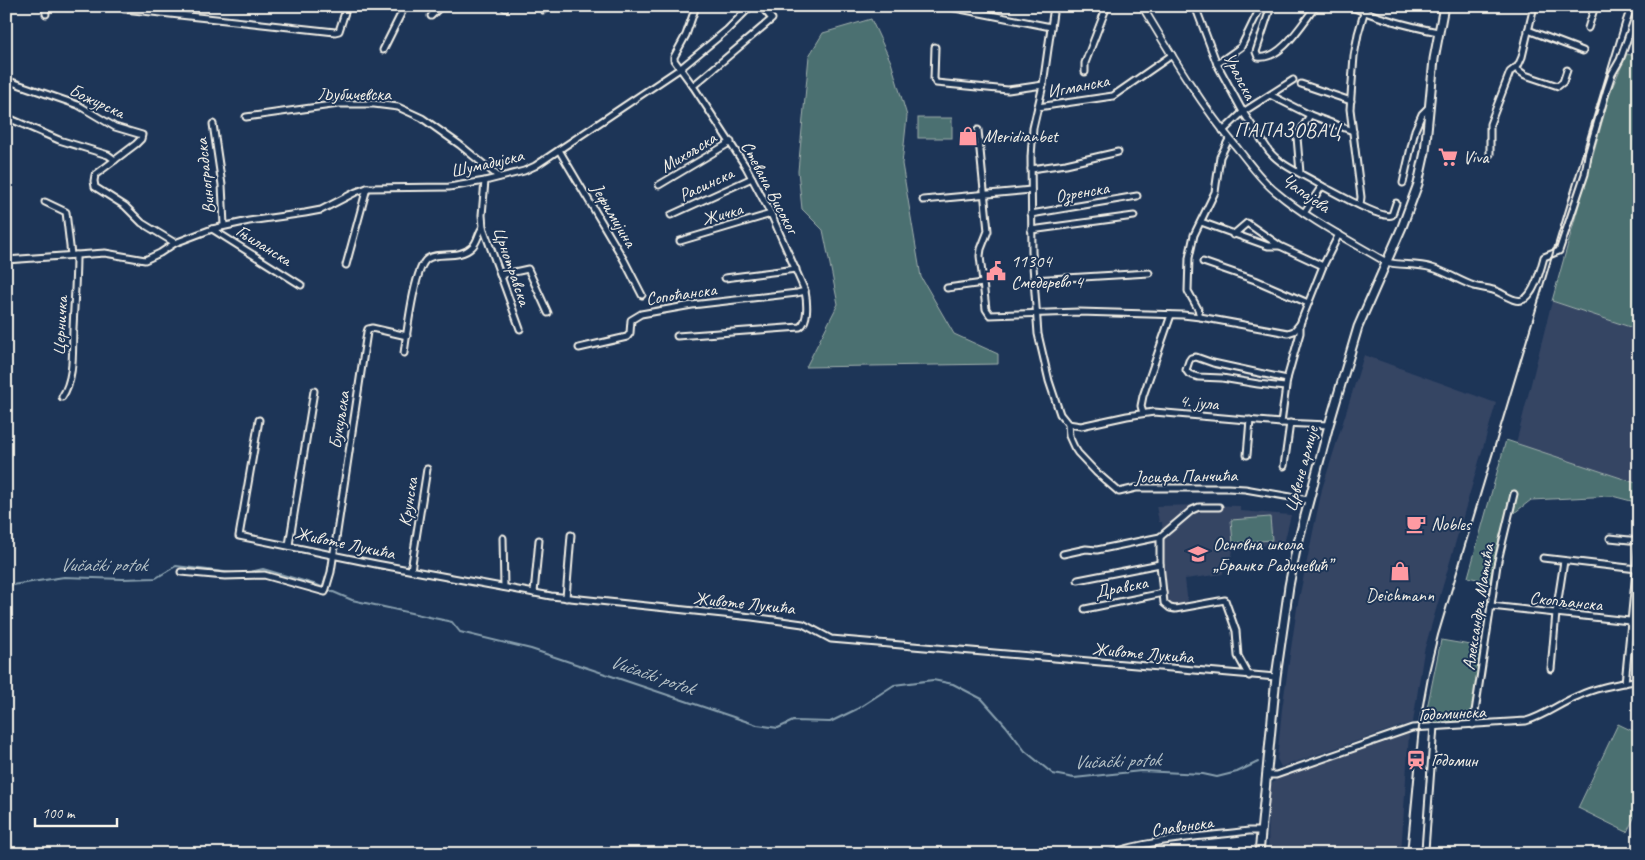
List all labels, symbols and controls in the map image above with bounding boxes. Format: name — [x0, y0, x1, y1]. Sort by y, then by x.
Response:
street label: Уралска — [1219, 49, 1262, 105]
street label: Игманска — [1045, 69, 1112, 103]
street label: Божурска — [66, 79, 130, 124]
street label: Љубичевска — [317, 83, 392, 105]
district label: ПАПАЗОВАЦ — [1235, 118, 1342, 143]
shop icon: Meridianbet — [957, 125, 979, 147]
place label: Meridianbet — [983, 125, 1060, 147]
street label: Михољска — [656, 126, 721, 177]
street label: Виноградска — [190, 136, 220, 215]
street label: Стевана Високог — [736, 137, 805, 239]
street label: Шумадијска — [449, 144, 527, 182]
supermarket icon: Viva — [1437, 146, 1459, 168]
place label: Viva — [1463, 146, 1490, 168]
street label: Расинска — [675, 161, 738, 206]
street label: Чапајева — [1278, 169, 1336, 218]
street label: Озренска — [1053, 176, 1112, 209]
street label: Јефимијина — [586, 178, 643, 252]
street label: Жичка — [699, 197, 747, 230]
street label: Гњиланска — [232, 219, 297, 271]
street label: Црнотравска — [488, 224, 536, 310]
place label: 11304 Смедерево 4 — [1011, 250, 1085, 293]
public building icon: 11304 Смедерево 4 — [985, 260, 1007, 282]
street label: Сопоћанска — [645, 278, 719, 310]
street label: Церничка — [47, 294, 73, 356]
street label: Букуљска — [324, 389, 355, 450]
street label: 4. јула — [1178, 389, 1222, 415]
street label: Црвене армије — [1279, 423, 1323, 514]
street label: Јосифа Панчића — [1133, 464, 1239, 488]
street label: Крунска — [393, 474, 423, 528]
cafe icon: Nobles — [1405, 513, 1427, 535]
place label: Nobles — [1431, 513, 1473, 535]
street label: Животе Лукића — [293, 522, 398, 565]
place label: Основна школа „Бранко Радичевић” — [1213, 533, 1336, 576]
street label: Александра Матића — [1457, 541, 1499, 671]
school or university icon: Основна школа „Бранко Радичевић” — [1187, 543, 1209, 565]
water label: Vučački potok — [60, 553, 149, 577]
shop icon: Deichmann — [1389, 560, 1411, 582]
street label: Дравска — [1093, 571, 1151, 603]
place label: Deichmann — [1366, 584, 1435, 606]
street label: Скопљанска — [1528, 586, 1605, 616]
street label: Животе Лукића — [692, 587, 797, 619]
street label: Животе Лукића — [1091, 638, 1196, 668]
water label: Vučački potok — [607, 650, 700, 701]
street label: Годоминска — [1418, 700, 1487, 726]
water label: Vučački potok — [1073, 747, 1164, 775]
station icon: Годомин — [1405, 749, 1427, 771]
place label: Годомин — [1431, 749, 1479, 771]
scale bar — [35, 795, 118, 827]
text: 100 m — [42, 804, 76, 823]
street label: Славонска — [1150, 811, 1216, 841]

